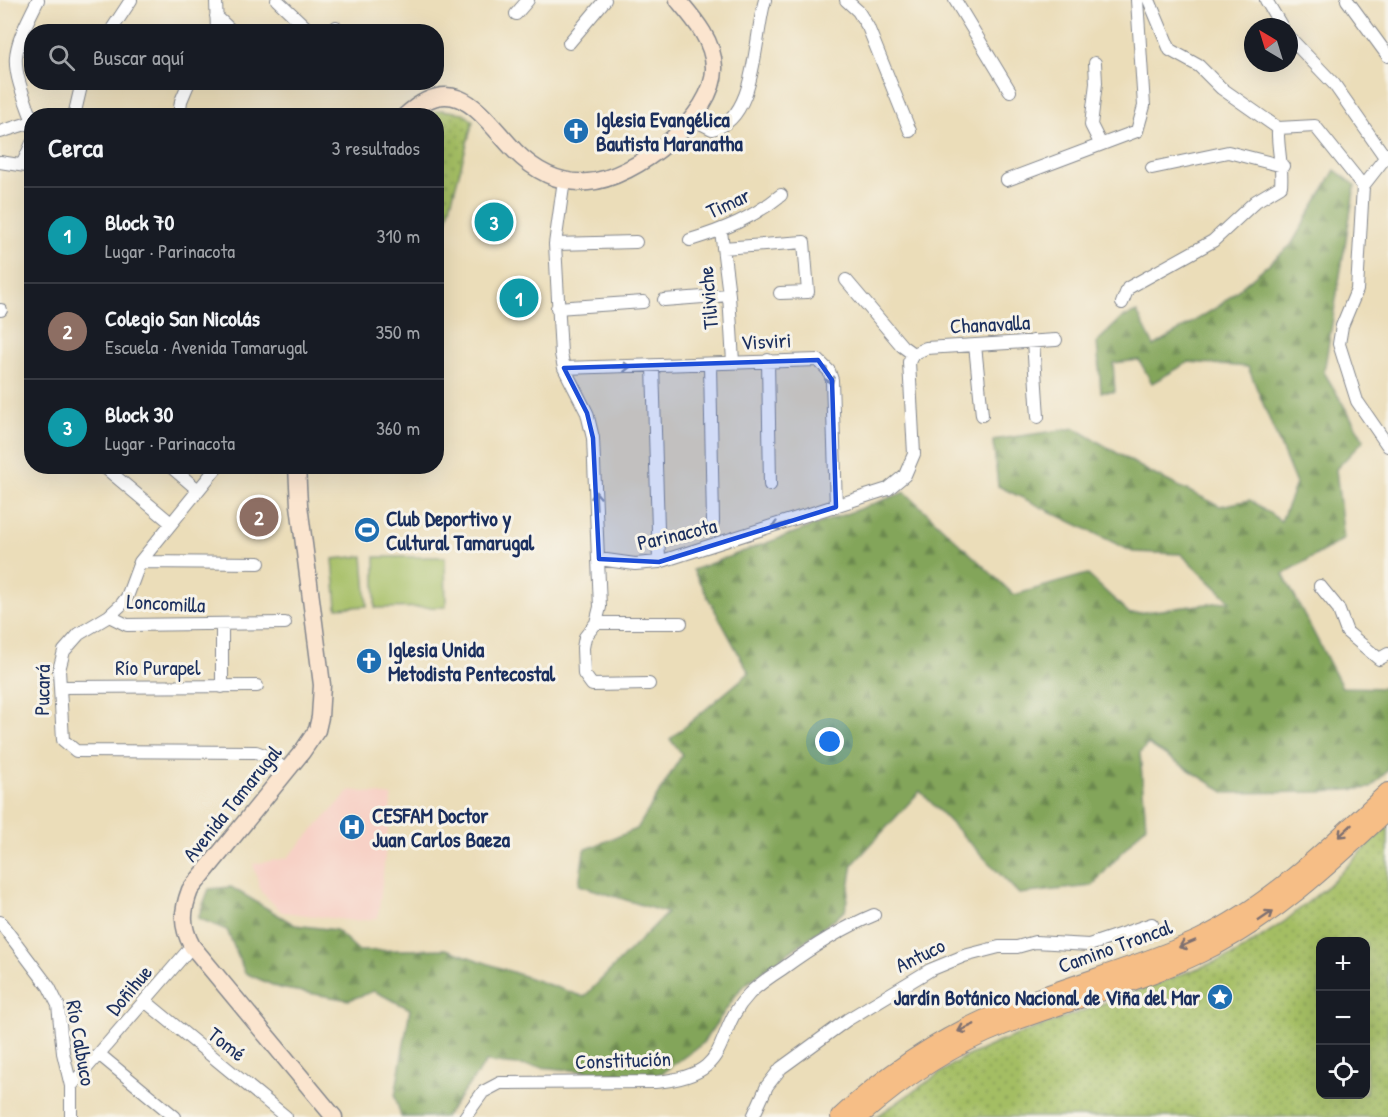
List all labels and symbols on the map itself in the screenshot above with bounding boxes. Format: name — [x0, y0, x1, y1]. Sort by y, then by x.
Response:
north arrow — [1244, 18, 1298, 72]
place label: Iglesia Evangélica Bautista Maranatha — [596, 105, 743, 158]
church icon: Iglesia Evangélica Bautista Maranatha — [561, 116, 591, 146]
street label: Timar — [701, 180, 755, 226]
pin: 3 — [474, 200, 514, 244]
street label: Tiliviche — [691, 265, 725, 331]
pin: 1 — [500, 276, 538, 320]
street label: Chanavalla — [949, 307, 1031, 341]
street label: Visviri — [740, 325, 792, 357]
one-way arrow — [612, 361, 632, 373]
one-way arrow — [824, 366, 835, 384]
one-way arrow — [591, 491, 602, 511]
pin: 2 — [240, 494, 278, 540]
place label: Club Deportivo y Cultural Tamarugal — [386, 504, 534, 558]
street label: Parinacota — [634, 511, 720, 557]
sports icon: Club Deportivo y Cultural Tamarugal — [352, 515, 382, 545]
one-way arrow — [771, 520, 790, 531]
street label: Loncomilla — [126, 586, 206, 620]
place label: Iglesia Unida Metodista Pentecostal — [388, 635, 555, 688]
church icon: Iglesia Unida Metodista Pentecostal — [354, 646, 384, 676]
street label: Río Purapel — [115, 653, 201, 682]
street label: Pucará — [27, 664, 57, 716]
your location — [815, 727, 844, 756]
street label: Avenida Tamarugal — [176, 738, 288, 868]
place label: CESFAM Doctor Juan Carlos Baeza — [372, 801, 511, 854]
hospital icon: CESFAM Doctor Juan Carlos Baeza — [337, 812, 367, 842]
one-way arrow — [1338, 824, 1353, 838]
one-way arrow — [1258, 910, 1274, 922]
street label: Camino Troncal — [1054, 912, 1176, 980]
street label: Antuco — [890, 931, 950, 979]
one-way arrow — [1178, 939, 1197, 950]
street label: Doñihue — [99, 958, 159, 1022]
place icon: Jardín Botánico Nacional de Viña del Mar — [1205, 982, 1235, 1012]
place label: Jardín Botánico Nacional de Viña del Mar — [893, 983, 1201, 1012]
street label: Río Calbuco — [59, 998, 103, 1088]
street label: Tomé — [202, 1020, 252, 1068]
one-way arrow — [957, 1023, 975, 1035]
street label: Constitución — [575, 1044, 671, 1076]

